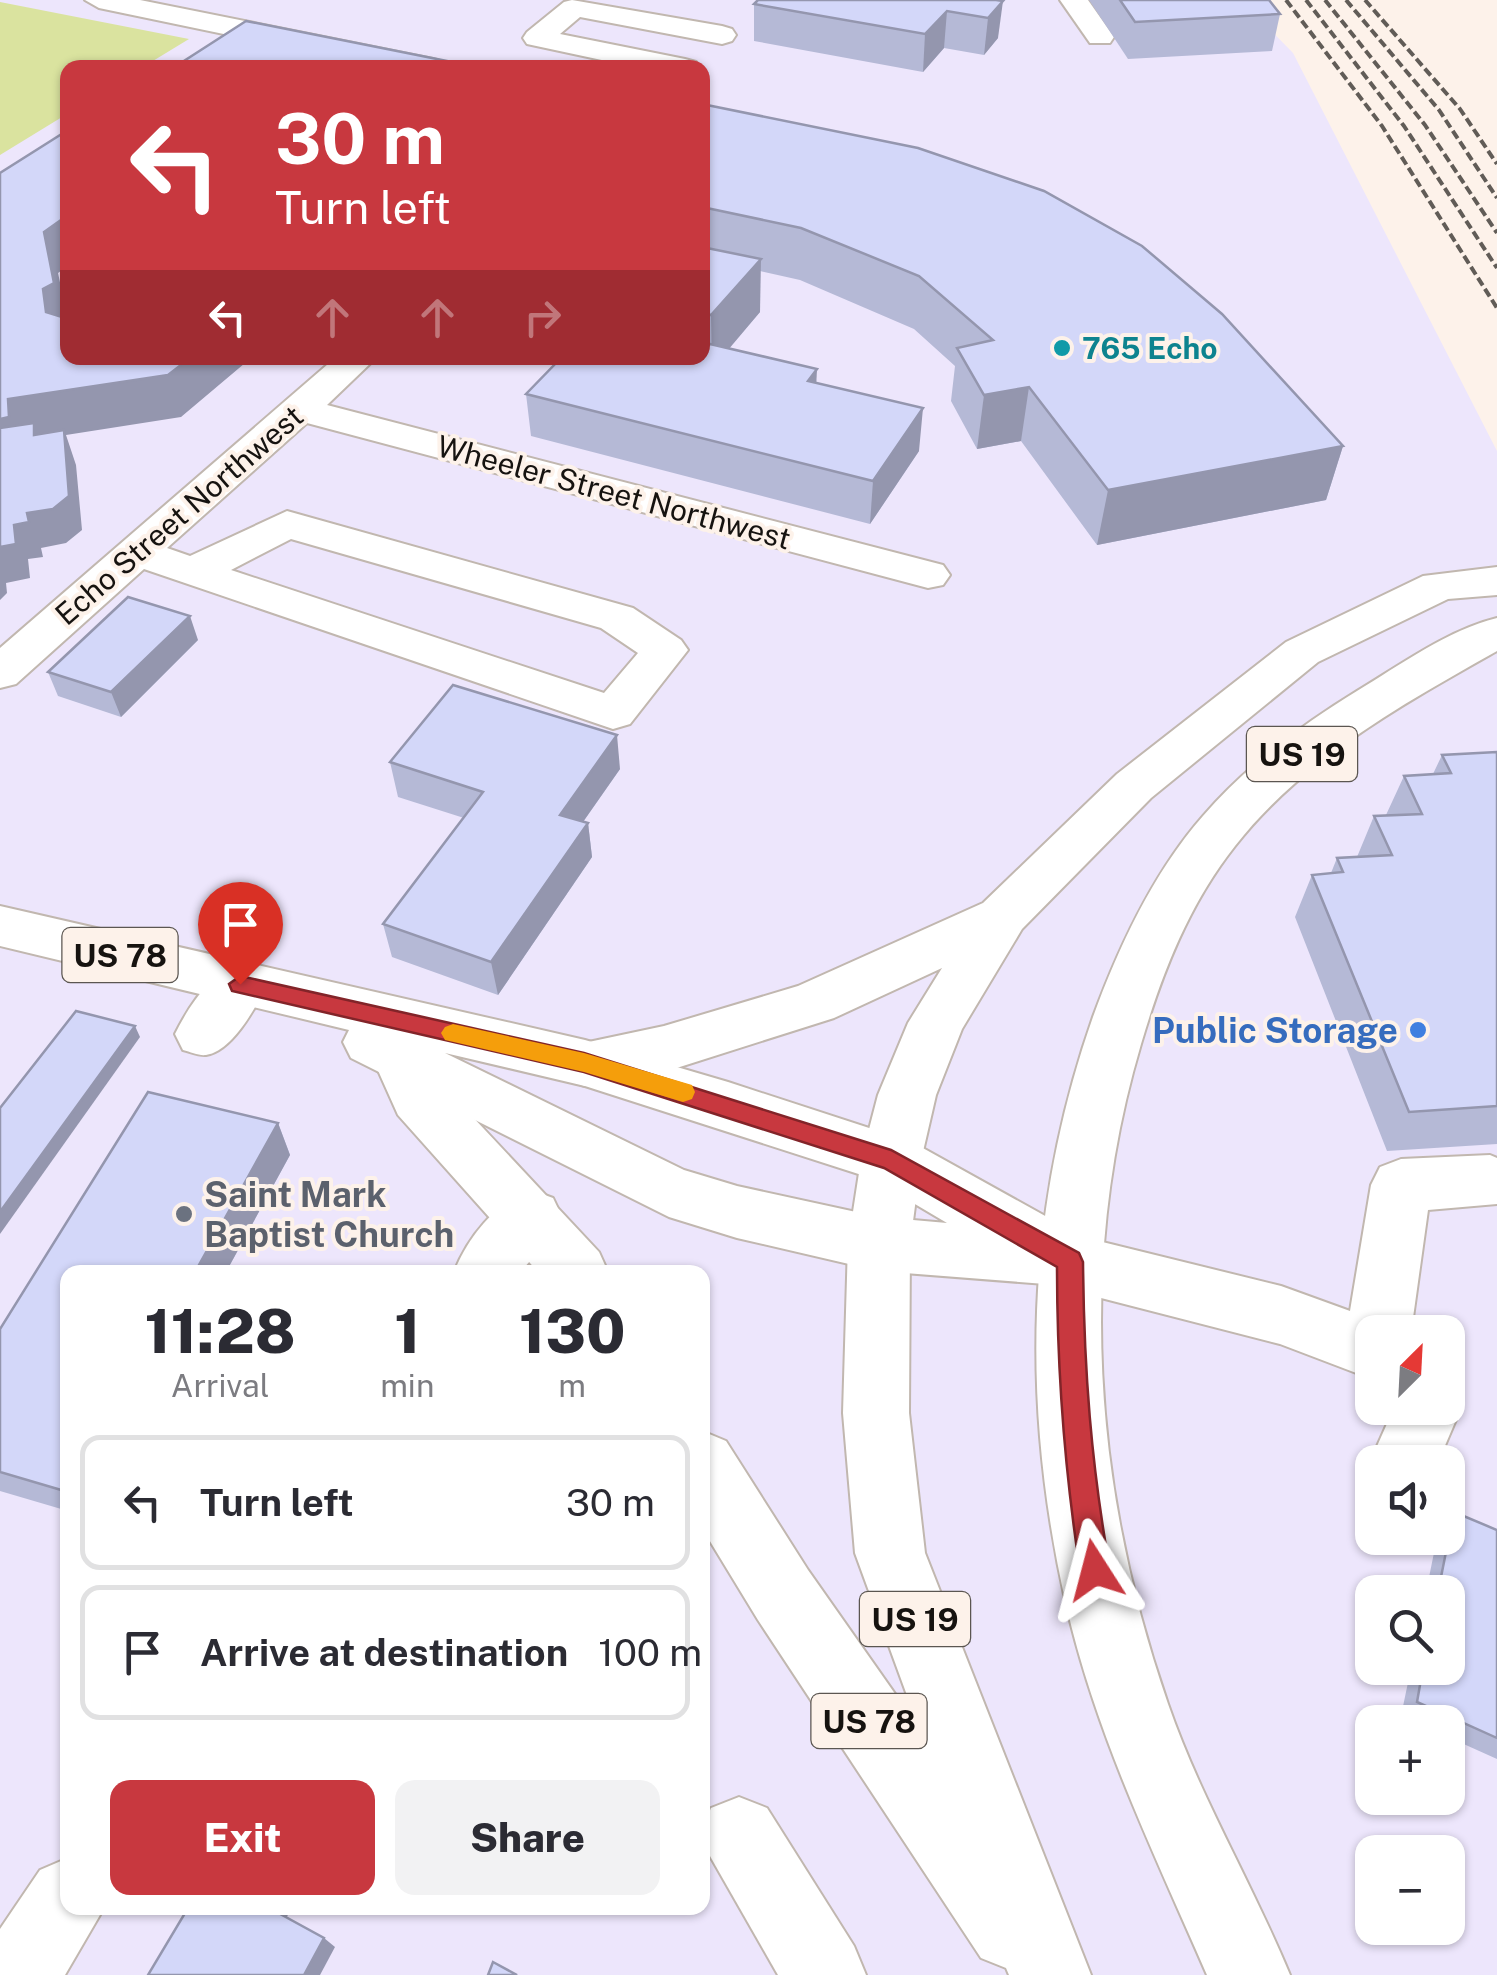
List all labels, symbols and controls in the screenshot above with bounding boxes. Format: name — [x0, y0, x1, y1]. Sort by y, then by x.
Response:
text: 30 m — [275, 97, 445, 180]
icon: left — [110, 100, 240, 230]
text: Turn left — [275, 181, 451, 234]
icon: left — [200, 290, 255, 345]
icon: ahead — [305, 290, 360, 345]
icon: ahead — [410, 290, 465, 345]
icon: right — [515, 290, 570, 345]
place label: 765 Echo — [1082, 330, 1218, 366]
marker: 765 Echo — [1051, 337, 1073, 359]
street label: Echo Street Northwest — [48, 398, 310, 632]
street label: Wheeler Street Northwest — [433, 427, 795, 557]
road number: US 19 — [1247, 727, 1357, 781]
pin — [198, 882, 283, 985]
icon: arrive — [213, 897, 268, 952]
road number: US 78 — [62, 928, 178, 982]
place label: Public Storage — [1152, 1010, 1398, 1051]
marker: Public Storage — [1407, 1019, 1429, 1041]
place label: Saint Mark Baptist Church — [204, 1174, 454, 1255]
marker: Saint Mark Baptist Church — [173, 1203, 195, 1225]
text: 11:28 — [144, 1296, 296, 1367]
text: 1 — [394, 1296, 420, 1367]
text: 130 — [519, 1296, 625, 1367]
north arrow — [1355, 1315, 1465, 1425]
map controls — [1355, 1315, 1465, 1945]
text: Arrival — [171, 1367, 269, 1404]
text: min — [380, 1367, 434, 1404]
text: m — [558, 1367, 586, 1404]
button: sound — [1355, 1445, 1465, 1555]
icon: left — [115, 1475, 170, 1530]
text: Turn left — [200, 1480, 354, 1525]
text: 30 m — [566, 1480, 655, 1525]
position arrow — [1043, 1518, 1147, 1622]
button: search — [1355, 1575, 1465, 1685]
road number: US 19 — [860, 1592, 970, 1646]
icon: arrive — [115, 1625, 170, 1680]
text: Arrive at destination — [200, 1630, 568, 1675]
text: 100 m — [598, 1630, 702, 1675]
road number: US 78 — [812, 1694, 926, 1748]
button: + — [1355, 1705, 1465, 1815]
button: Exit — [110, 1780, 375, 1895]
button: Share — [395, 1780, 660, 1895]
button: − — [1355, 1835, 1465, 1945]

